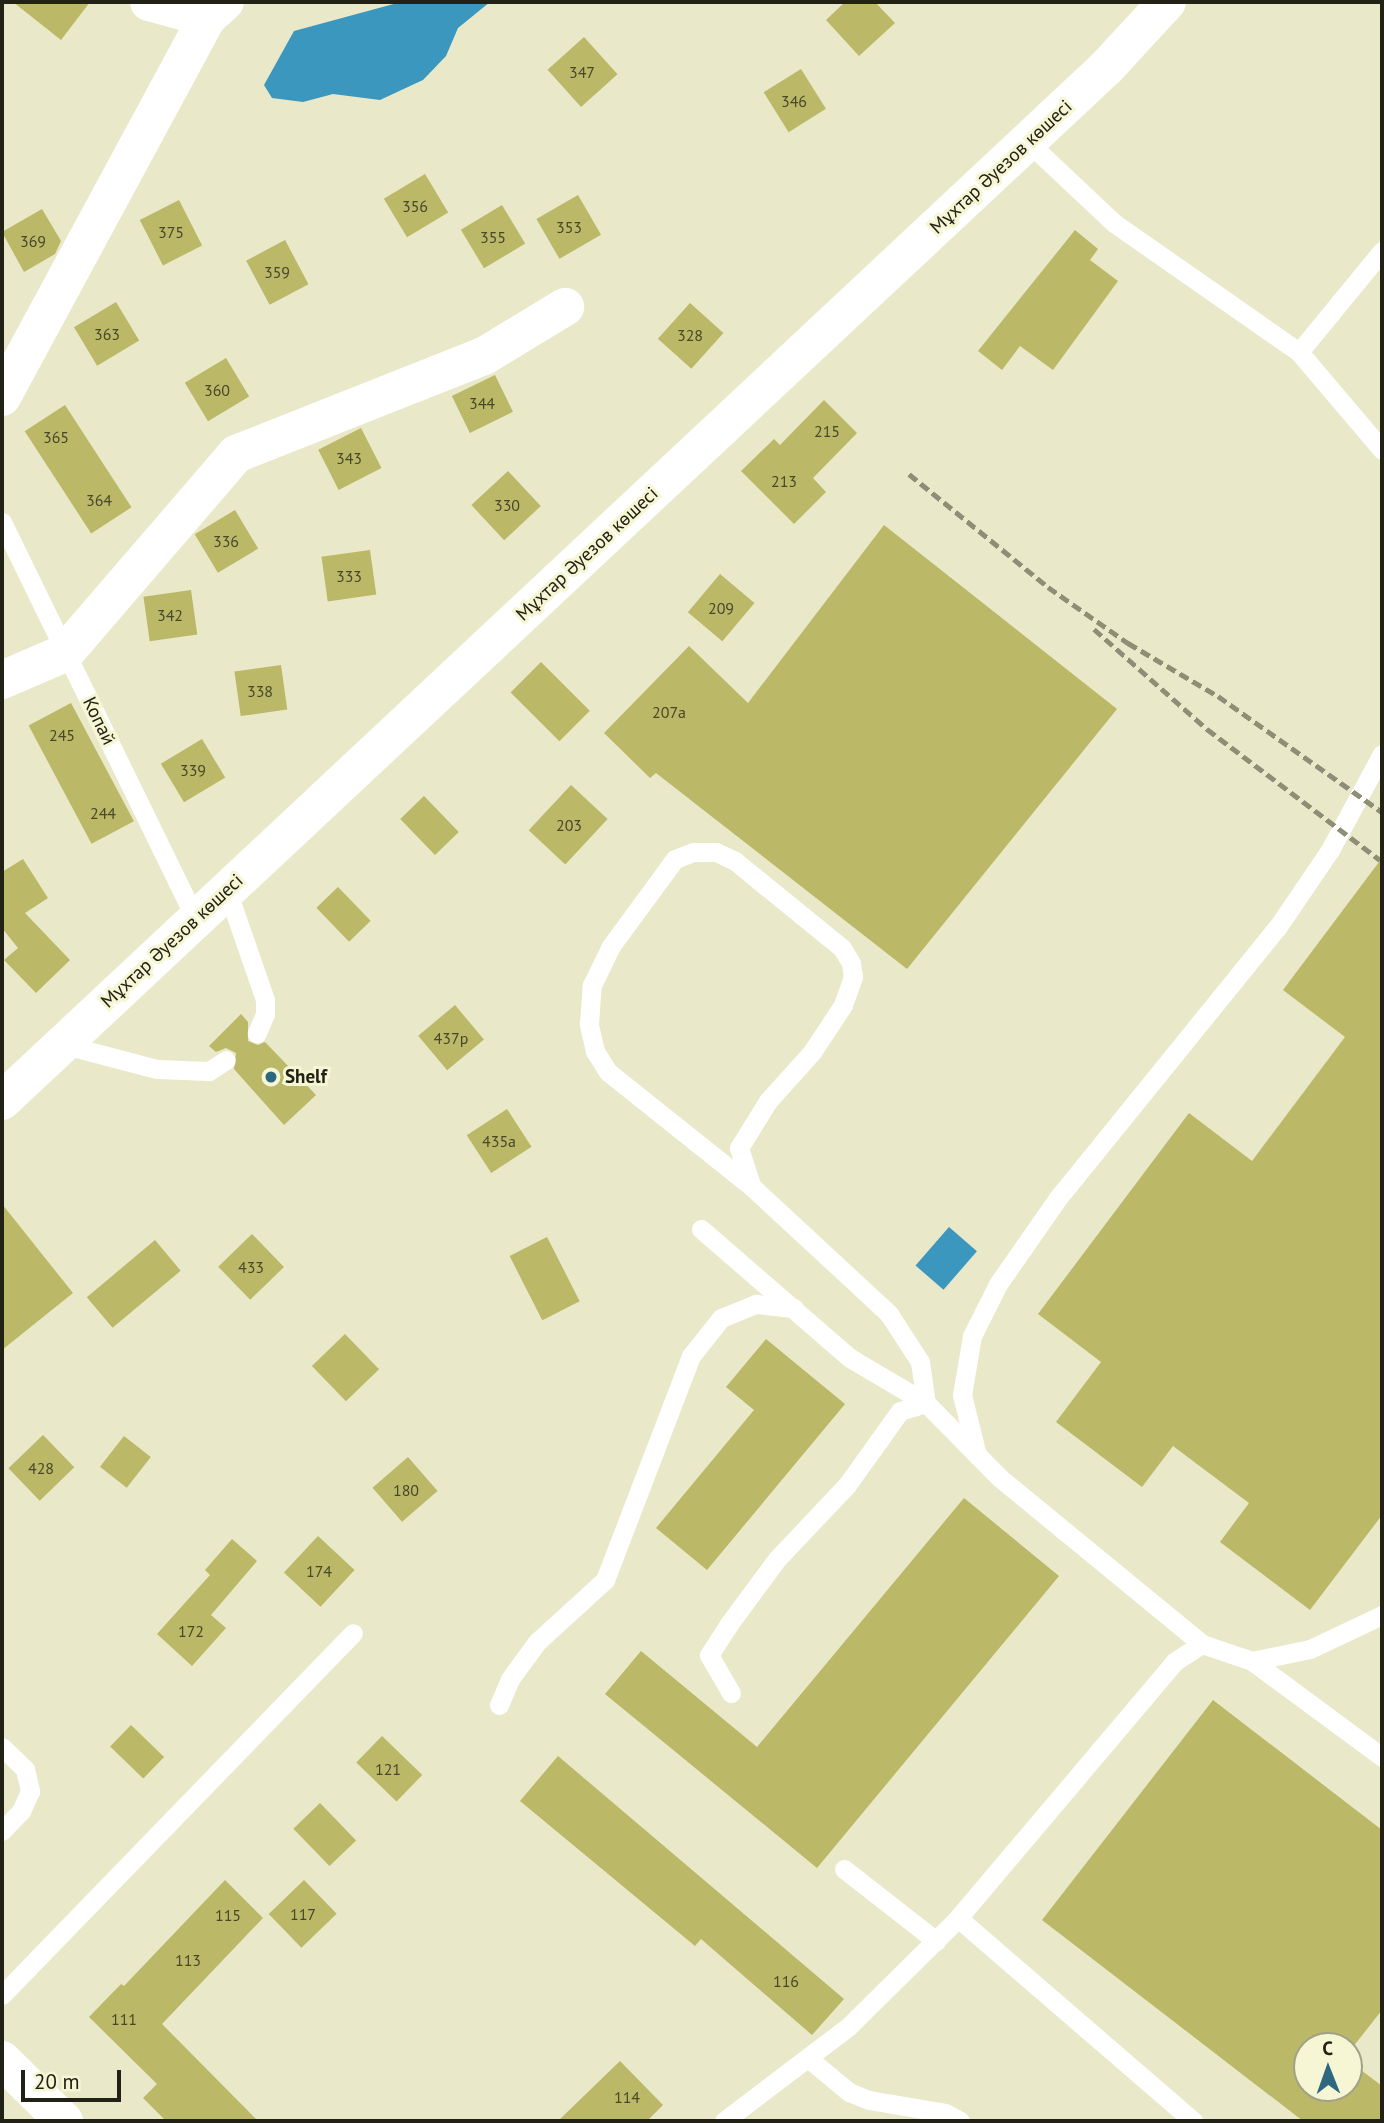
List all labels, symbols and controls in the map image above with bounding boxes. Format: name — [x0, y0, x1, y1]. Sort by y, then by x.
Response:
house number: 347 — [569, 62, 595, 82]
house number: 346 — [781, 91, 807, 111]
street label: Мұхтар Әуезов көшесі — [925, 95, 1077, 239]
house number: 356 — [402, 196, 428, 216]
house number: 353 — [556, 217, 582, 237]
house number: 375 — [158, 222, 184, 242]
house number: 355 — [480, 227, 506, 247]
house number: 369 — [20, 231, 46, 251]
house number: 359 — [264, 262, 290, 282]
house number: 363 — [94, 324, 120, 344]
house number: 328 — [677, 325, 703, 345]
house number: 360 — [204, 380, 230, 400]
house number: 344 — [469, 393, 495, 413]
house number: 215 — [814, 421, 840, 441]
house number: 365 — [43, 427, 69, 447]
house number: 343 — [336, 448, 362, 468]
house number: 213 — [771, 471, 797, 491]
street label: Мұхтар Әуезов көшесі — [511, 482, 663, 626]
house number: 364 — [86, 490, 112, 510]
house number: 330 — [494, 495, 520, 515]
house number: 336 — [213, 531, 239, 551]
house number: 333 — [336, 566, 362, 586]
house number: 209 — [708, 598, 734, 618]
house number: 342 — [157, 605, 183, 625]
house number: 338 — [247, 681, 273, 701]
street label: Копай — [78, 693, 120, 749]
house number: 207а — [652, 702, 686, 722]
house number: 245 — [49, 725, 75, 745]
house number: 339 — [180, 760, 206, 780]
house number: 244 — [90, 803, 116, 823]
house number: 203 — [556, 815, 582, 835]
street label: Мұхтар Әуезов көшесі — [96, 869, 248, 1013]
house number: 437р — [434, 1028, 468, 1048]
place label: Shelf — [285, 1066, 327, 1088]
marker: Shelf — [263, 1069, 279, 1085]
house number: 435а — [482, 1131, 516, 1151]
house number: 433 — [238, 1257, 264, 1277]
house number: 428 — [28, 1458, 54, 1478]
house number: 180 — [393, 1480, 419, 1500]
house number: 174 — [306, 1561, 332, 1581]
house number: 172 — [178, 1621, 204, 1641]
house number: 121 — [375, 1759, 401, 1779]
house number: 117 — [290, 1904, 316, 1924]
house number: 115 — [215, 1905, 241, 1925]
house number: 113 — [175, 1950, 201, 1970]
house number: 116 — [773, 1971, 799, 1991]
house number: 111 — [111, 2009, 137, 2029]
north arrow — [1293, 2032, 1363, 2102]
text: С — [1322, 2036, 1333, 2060]
scale bar — [24, 2056, 124, 2100]
text: 20 m — [34, 2068, 80, 2095]
house number: 114 — [614, 2087, 640, 2107]

